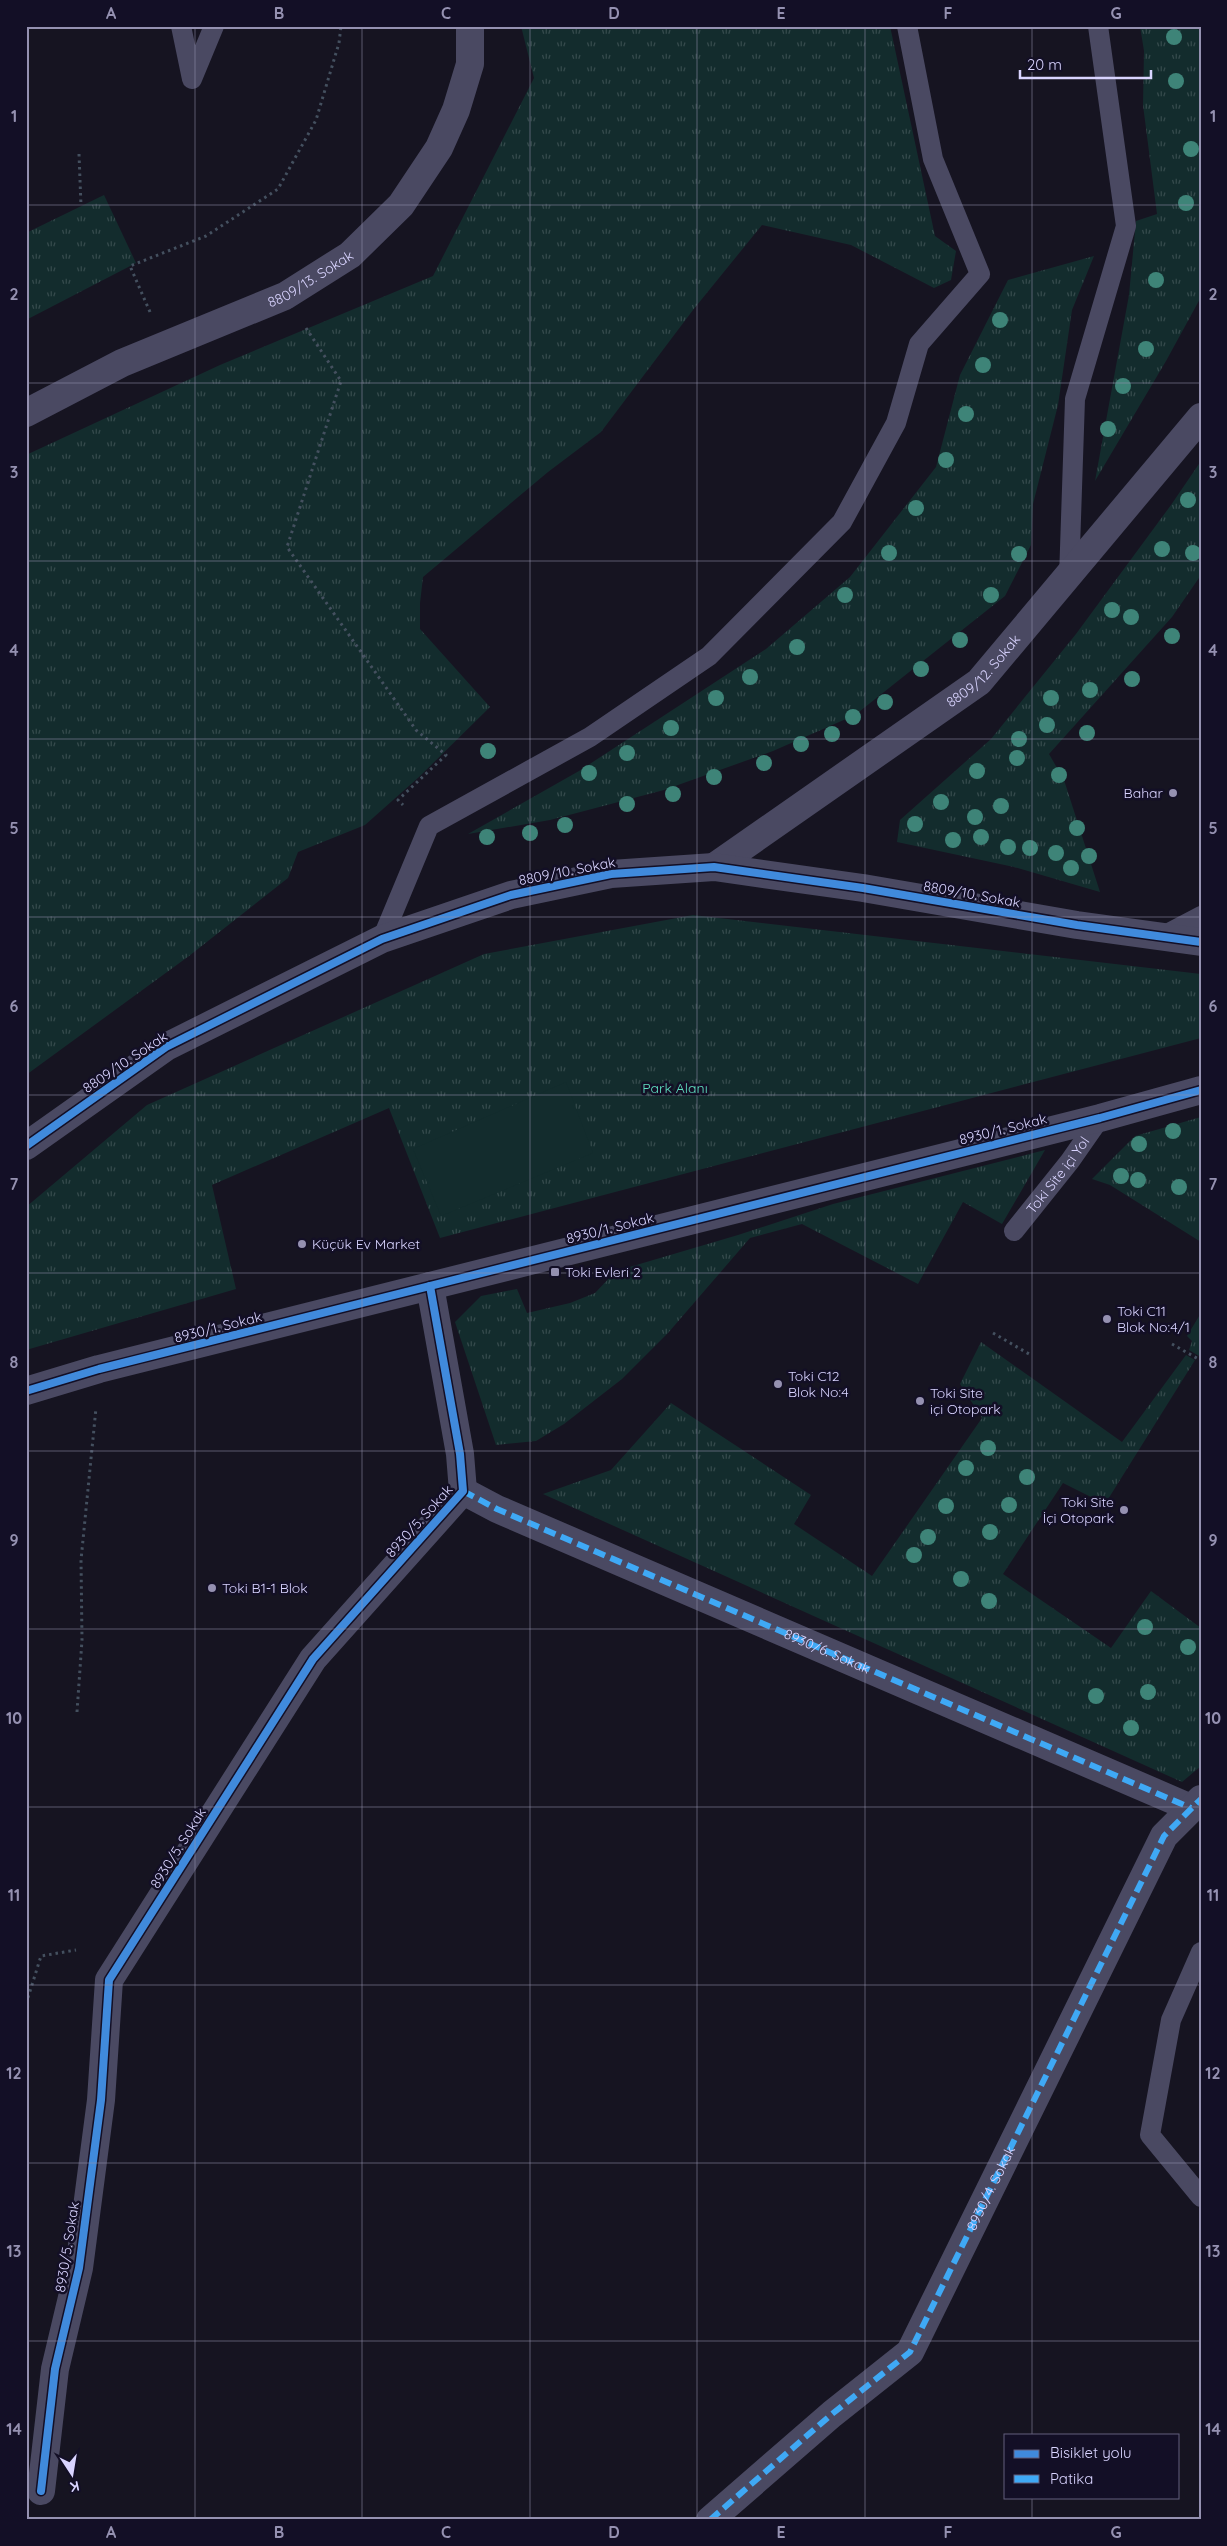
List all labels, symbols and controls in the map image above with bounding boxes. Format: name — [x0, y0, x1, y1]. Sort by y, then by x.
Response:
text: A — [106, 3, 117, 23]
text: B — [274, 3, 284, 23]
text: C — [441, 3, 451, 23]
text: D — [608, 3, 620, 23]
text: E — [776, 3, 786, 23]
text: F — [944, 3, 953, 23]
text: G — [1110, 3, 1122, 23]
scale bar — [1020, 48, 1151, 80]
text: 20 m — [1027, 55, 1062, 74]
text: 1 — [11, 106, 17, 126]
text: 1 — [1210, 106, 1216, 126]
street label: 8809/13. Sokak — [265, 246, 357, 311]
text: 2 — [9, 284, 19, 304]
text: 2 — [1208, 284, 1218, 304]
text: 3 — [10, 462, 18, 482]
text: 3 — [1209, 462, 1217, 482]
street label: 8809/12. Sokak — [943, 630, 1024, 711]
text: 4 — [9, 640, 19, 660]
text: 4 — [1208, 640, 1218, 660]
place label: Bahar — [1124, 784, 1164, 802]
marker: Bahar — [1167, 787, 1179, 799]
text: 5 — [9, 818, 19, 838]
text: 5 — [1208, 818, 1218, 838]
street label: 8809/10. Sokak — [517, 853, 617, 889]
street label: 8809/10. Sokak — [922, 877, 1022, 911]
text: 6 — [10, 996, 19, 1016]
text: 6 — [1209, 996, 1218, 1016]
street label: 8809/10. Sokak — [79, 1027, 171, 1097]
park label: Park Alanı — [642, 1079, 708, 1097]
street label: 8930/1. Sokak — [957, 1109, 1049, 1149]
street label: Toki Site içi Yol — [1022, 1133, 1093, 1217]
text: 7 — [10, 1174, 19, 1194]
text: 7 — [1209, 1174, 1218, 1194]
street label: 8930/1. Sokak — [564, 1208, 656, 1248]
place label: Küçük Ev Market — [312, 1235, 420, 1253]
marker: Küçük Ev Market — [296, 1238, 308, 1250]
place label: Toki Evleri 2 — [565, 1263, 641, 1281]
marker: Toki Evleri 2 — [549, 1266, 561, 1278]
place label: Toki C11 Blok No:4/1 — [1117, 1302, 1190, 1336]
street label: 8930/1. Sokak — [172, 1307, 264, 1347]
marker: Toki C11 Blok No:4/1 — [1101, 1313, 1113, 1325]
text: 8 — [10, 1352, 19, 1372]
text: 8 — [1209, 1352, 1218, 1372]
place label: Toki C12 Blok No:4 — [788, 1367, 849, 1401]
marker: Toki C12 Blok No:4 — [772, 1378, 784, 1390]
place label: Toki Site içi Otopark — [930, 1384, 1001, 1418]
marker: Toki Site içi Otopark — [914, 1395, 926, 1407]
street label: 8930/5. Sokak — [382, 1481, 456, 1561]
place label: Toki Site İçi Otopark — [1043, 1493, 1114, 1527]
marker: Toki Site İçi Otopark — [1118, 1504, 1130, 1516]
text: 9 — [9, 1530, 19, 1550]
text: 9 — [1208, 1530, 1218, 1550]
place label: Toki B1-1 Blok — [222, 1579, 308, 1597]
marker: Toki B1-1 Blok — [206, 1582, 218, 1594]
street label: 8930/6. Sokak — [781, 1625, 873, 1678]
text: 10 — [6, 1708, 22, 1728]
text: 10 — [1205, 1708, 1221, 1728]
street label: 8930/5. Sokak — [146, 1804, 210, 1892]
text: 11 — [8, 1885, 20, 1905]
text: 11 — [1207, 1885, 1219, 1905]
text: 12 — [6, 2063, 22, 2083]
text: 12 — [1205, 2063, 1221, 2083]
street label: 8930/4. Sokak — [962, 2143, 1019, 2233]
street label: 8930/5. Sokak — [51, 2200, 83, 2294]
text: 13 — [7, 2241, 21, 2261]
text: 13 — [1206, 2241, 1220, 2261]
text: 14 — [6, 2419, 22, 2439]
text: 14 — [1205, 2419, 1221, 2439]
legend — [1004, 2434, 1180, 2498]
text: Bisiklet yolu — [1050, 2443, 1132, 2462]
north arrow — [48, 2448, 98, 2498]
text: Patika — [1050, 2469, 1093, 2488]
text: K — [68, 2477, 81, 2496]
text: A — [106, 2522, 117, 2542]
text: B — [274, 2522, 284, 2542]
text: C — [441, 2522, 451, 2542]
text: D — [608, 2522, 620, 2542]
text: E — [776, 2522, 786, 2542]
text: F — [944, 2522, 953, 2542]
text: G — [1110, 2522, 1122, 2542]

